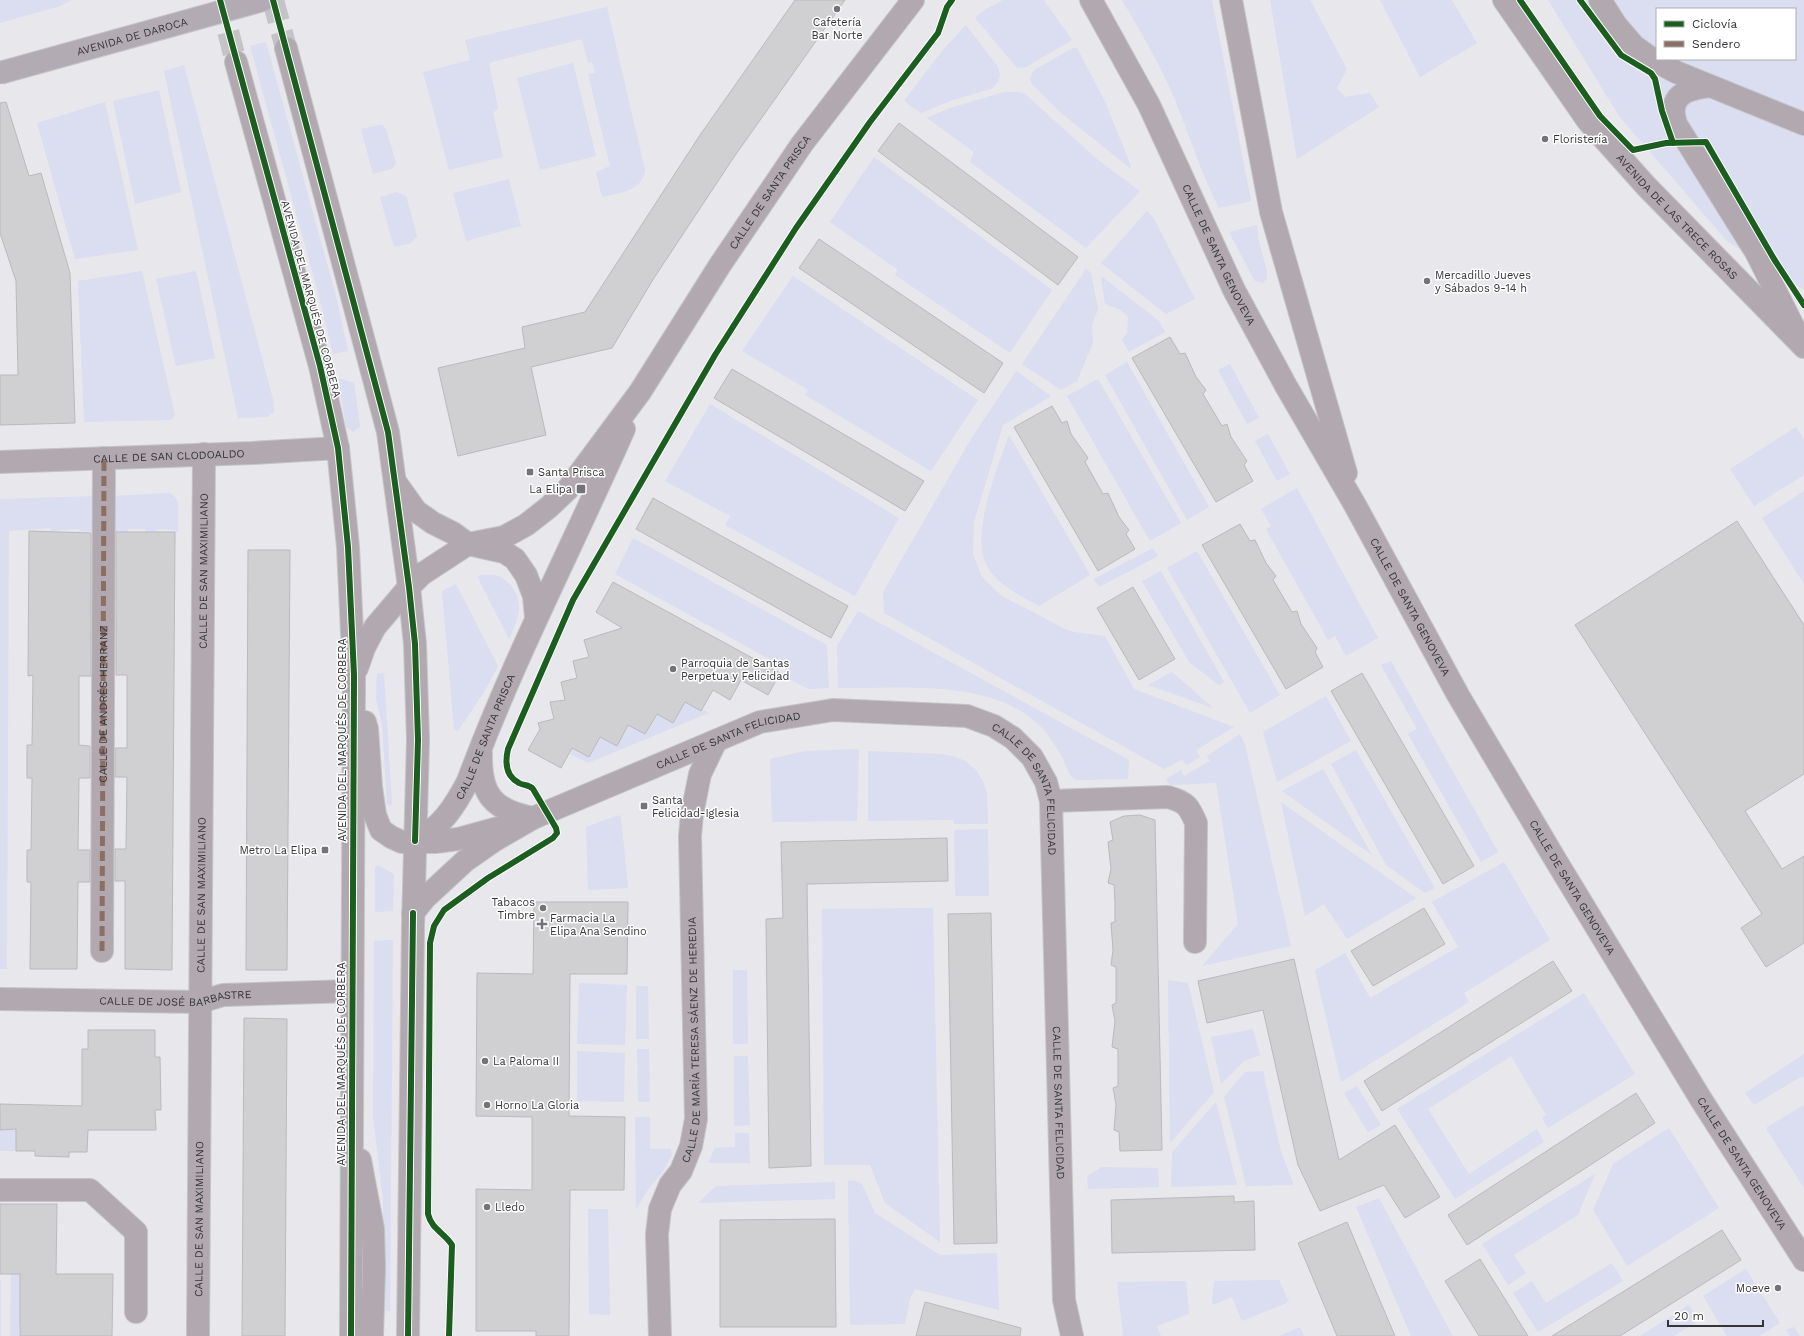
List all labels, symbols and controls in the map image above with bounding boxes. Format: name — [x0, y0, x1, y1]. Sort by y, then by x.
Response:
marker: Cafetería Bar Norte — [832, 4, 842, 14]
legend — [1656, 8, 1796, 60]
street label: AVENIDA DE DAROCA — [75, 15, 189, 58]
place label: Cafetería Bar Norte — [811, 16, 863, 42]
text: Ciclovía — [1692, 17, 1737, 31]
text: Sendero — [1692, 37, 1740, 51]
street label: CALLE DE SANTA PRISCA — [726, 132, 813, 252]
place label: Floristería — [1553, 133, 1607, 146]
marker: Floristería — [1540, 134, 1550, 144]
street label: AVENIDA DE LAS TRECE ROSAS — [1614, 151, 1740, 282]
street label: CALLE DE SANTA GENOVEVA — [1180, 182, 1258, 327]
street label: AVENIDA DEL MARQUÉS DE CORBERA — [278, 199, 345, 399]
place label: Mercadillo Jueves y Sábados 9-14 h — [1435, 269, 1531, 295]
marker: Mercadillo Jueves y Sábados 9-14 h — [1422, 276, 1432, 286]
street label: CALLE DE SAN CLODOALDO — [93, 447, 245, 465]
place label: Santa Prisca — [538, 466, 605, 479]
marker: Santa Prisca — [525, 467, 535, 477]
place label: La Elipa — [529, 483, 572, 496]
marker: La Elipa — [575, 483, 587, 495]
street label: CALLE DE SAN MAXIMILIANO — [196, 493, 210, 649]
street label: CALLE DE SANTA GENOVEVA — [1367, 535, 1453, 678]
street label: CALLE DE ANDRÉS HERRANZ — [96, 625, 110, 783]
street label: AVENIDA DEL MARQUÉS DE CORBERA — [335, 638, 349, 842]
place label: Parroquia de Santas Perpetua y Felicidad — [681, 657, 789, 683]
marker: Parroquia de Santas Perpetua y Felicidad — [668, 664, 678, 674]
street label: CALLE DE SANTA PRISCA — [453, 672, 517, 802]
street label: CALLE DE SANTA FELICIDAD — [654, 709, 802, 772]
street label: CALLE DE SANTA FELICIDAD — [989, 720, 1059, 856]
place label: Santa Felicidad-Iglesia — [652, 794, 739, 820]
marker: Santa Felicidad-Iglesia — [639, 801, 649, 811]
street label: CALLE DE SAN MAXIMILIANO — [194, 817, 208, 973]
street label: CALLE DE SANTA GENOVEVA — [1527, 817, 1618, 957]
place label: Metro La Elipa — [240, 844, 317, 857]
marker: Metro La Elipa — [320, 845, 330, 855]
place label: Tabacos Timbre — [492, 896, 535, 922]
marker: Tabacos Timbre — [538, 903, 548, 913]
place label: Farmacia La Elipa Ana Sendino — [550, 912, 647, 938]
street label: CALLE DE MARÍA TERESA SÁENZ DE HEREDIA — [678, 917, 703, 1165]
marker: Farmacia La Elipa Ana Sendino — [537, 919, 547, 929]
street label: AVENIDA DEL MARQUÉS DE CORBERA — [334, 962, 348, 1166]
street label: CALLE DE JOSÉ BARBASTRE — [99, 988, 252, 1009]
street label: CALLE DE SANTA FELICIDAD — [1050, 1026, 1067, 1180]
place label: La Paloma II — [493, 1055, 559, 1068]
marker: La Paloma II — [480, 1056, 490, 1066]
street label: CALLE DE SANTA GENOVEVA — [1695, 1094, 1789, 1232]
place label: Horno La Gloria — [495, 1099, 579, 1112]
marker: Horno La Gloria — [482, 1100, 492, 1110]
street label: CALLE DE SAN MAXIMILIANO — [192, 1141, 206, 1297]
place label: Lledo — [495, 1201, 525, 1214]
marker: Lledo — [482, 1202, 492, 1212]
place label: Moeve — [1736, 1282, 1770, 1295]
marker: Moeve — [1773, 1283, 1783, 1293]
scale bar — [1668, 1302, 1763, 1328]
text: 20 m — [1674, 1309, 1704, 1323]

